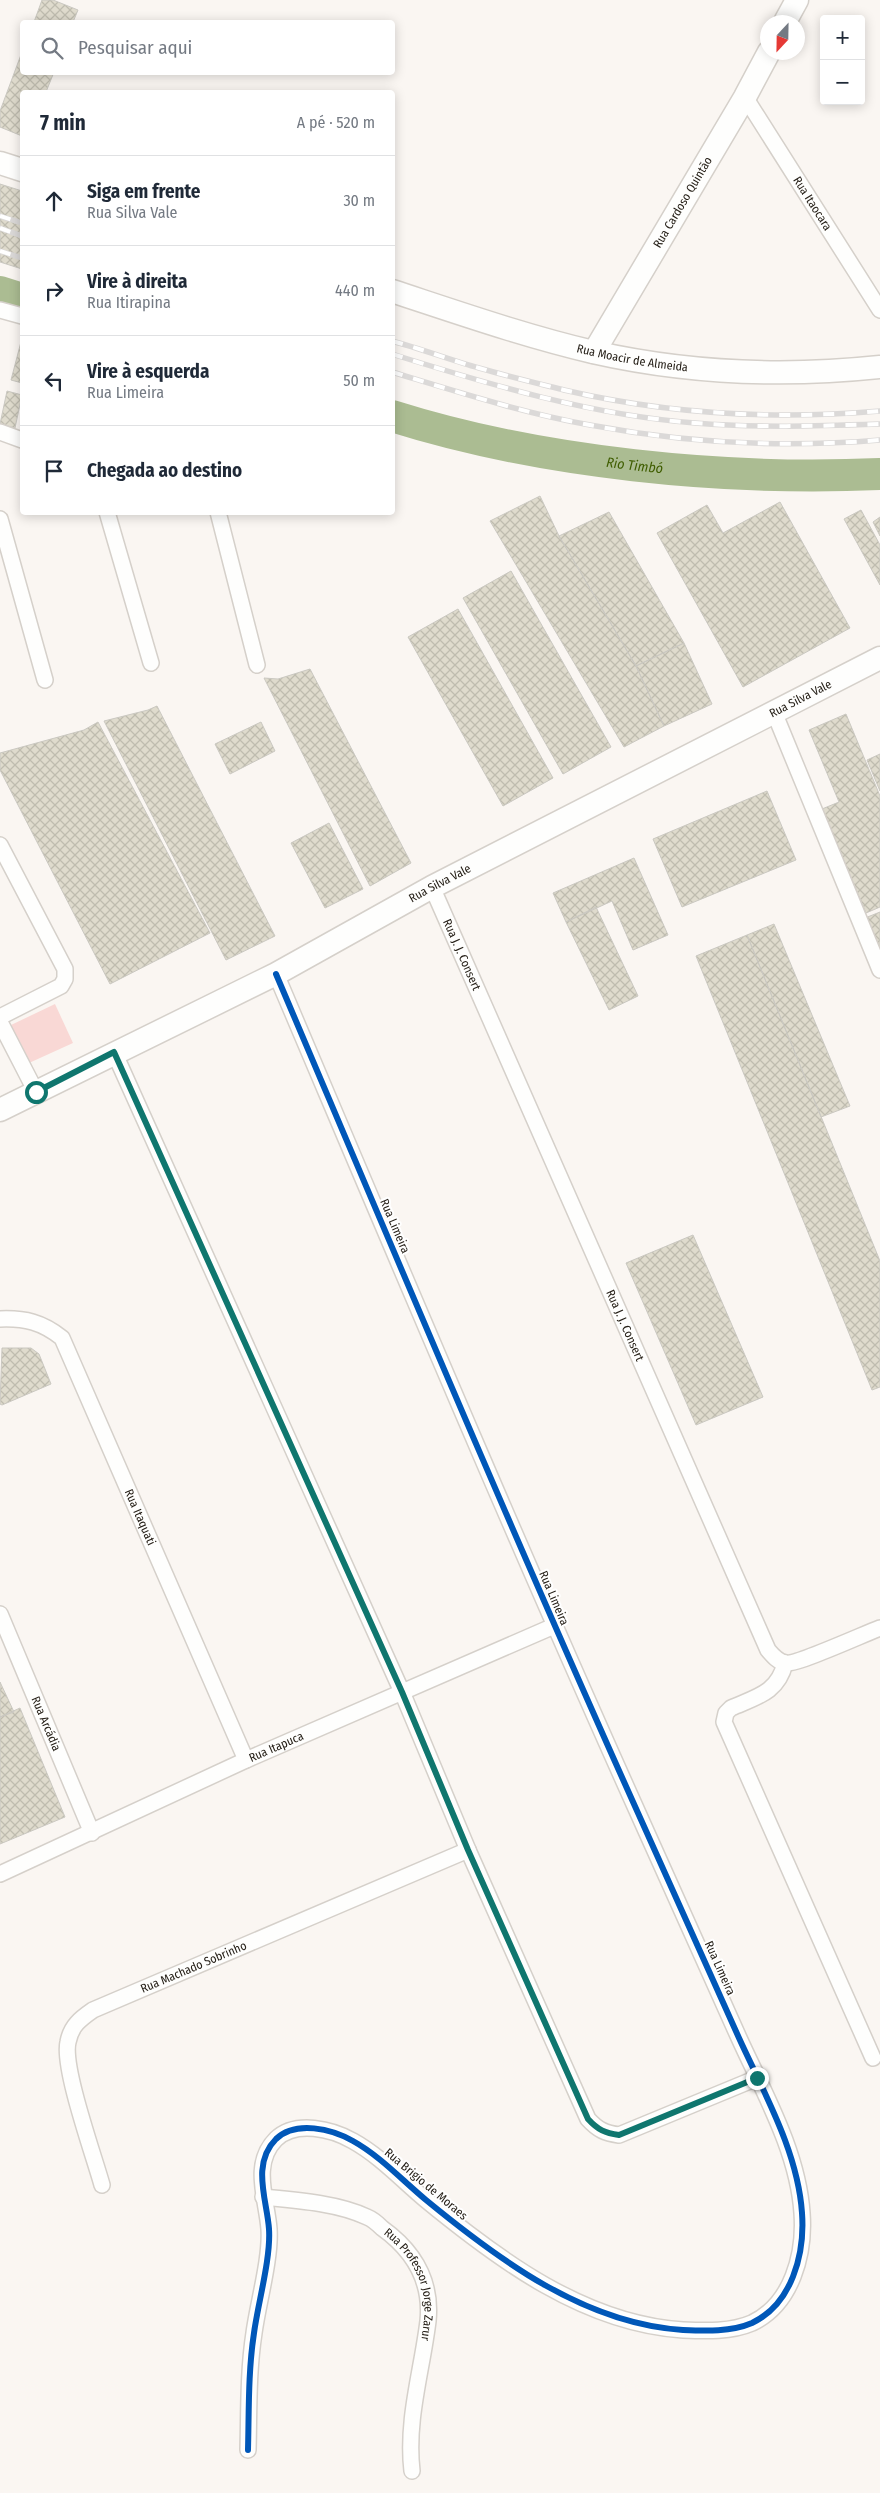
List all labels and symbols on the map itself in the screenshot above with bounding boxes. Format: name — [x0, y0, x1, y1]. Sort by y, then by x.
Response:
north arrow — [760, 15, 805, 60]
street label: Rua Cardoso Quintão — [650, 154, 715, 250]
street label: Rua Itaocara — [790, 174, 835, 233]
street label: Rua Moacir de Almeida — [575, 341, 689, 374]
water label: Rio Timbó — [605, 453, 664, 477]
street label: Rua Silva Vale — [767, 677, 834, 720]
street label: Rua Silva Vale — [407, 861, 473, 905]
street label: Rua J. J. Consert — [440, 917, 484, 993]
route start — [25, 1081, 48, 1104]
street label: Rua Limeira — [377, 1197, 413, 1255]
street label: Rua J. J. Consert — [603, 1288, 647, 1363]
street label: Rua Itaquati — [122, 1487, 159, 1547]
street label: Rua Limeira — [536, 1569, 572, 1627]
street label: Rua Arcádia — [28, 1694, 64, 1753]
street label: Rua Itapuca — [247, 1729, 306, 1765]
street label: Rua Machado Sobrinho — [139, 1938, 249, 1996]
street label: Rua Limeira — [702, 1939, 738, 1997]
route end — [746, 2067, 769, 2090]
street label: Rua Brigio de Moraes — [382, 2145, 470, 2223]
street label: Rua Professor Jorge Zarur — [381, 2225, 436, 2343]

